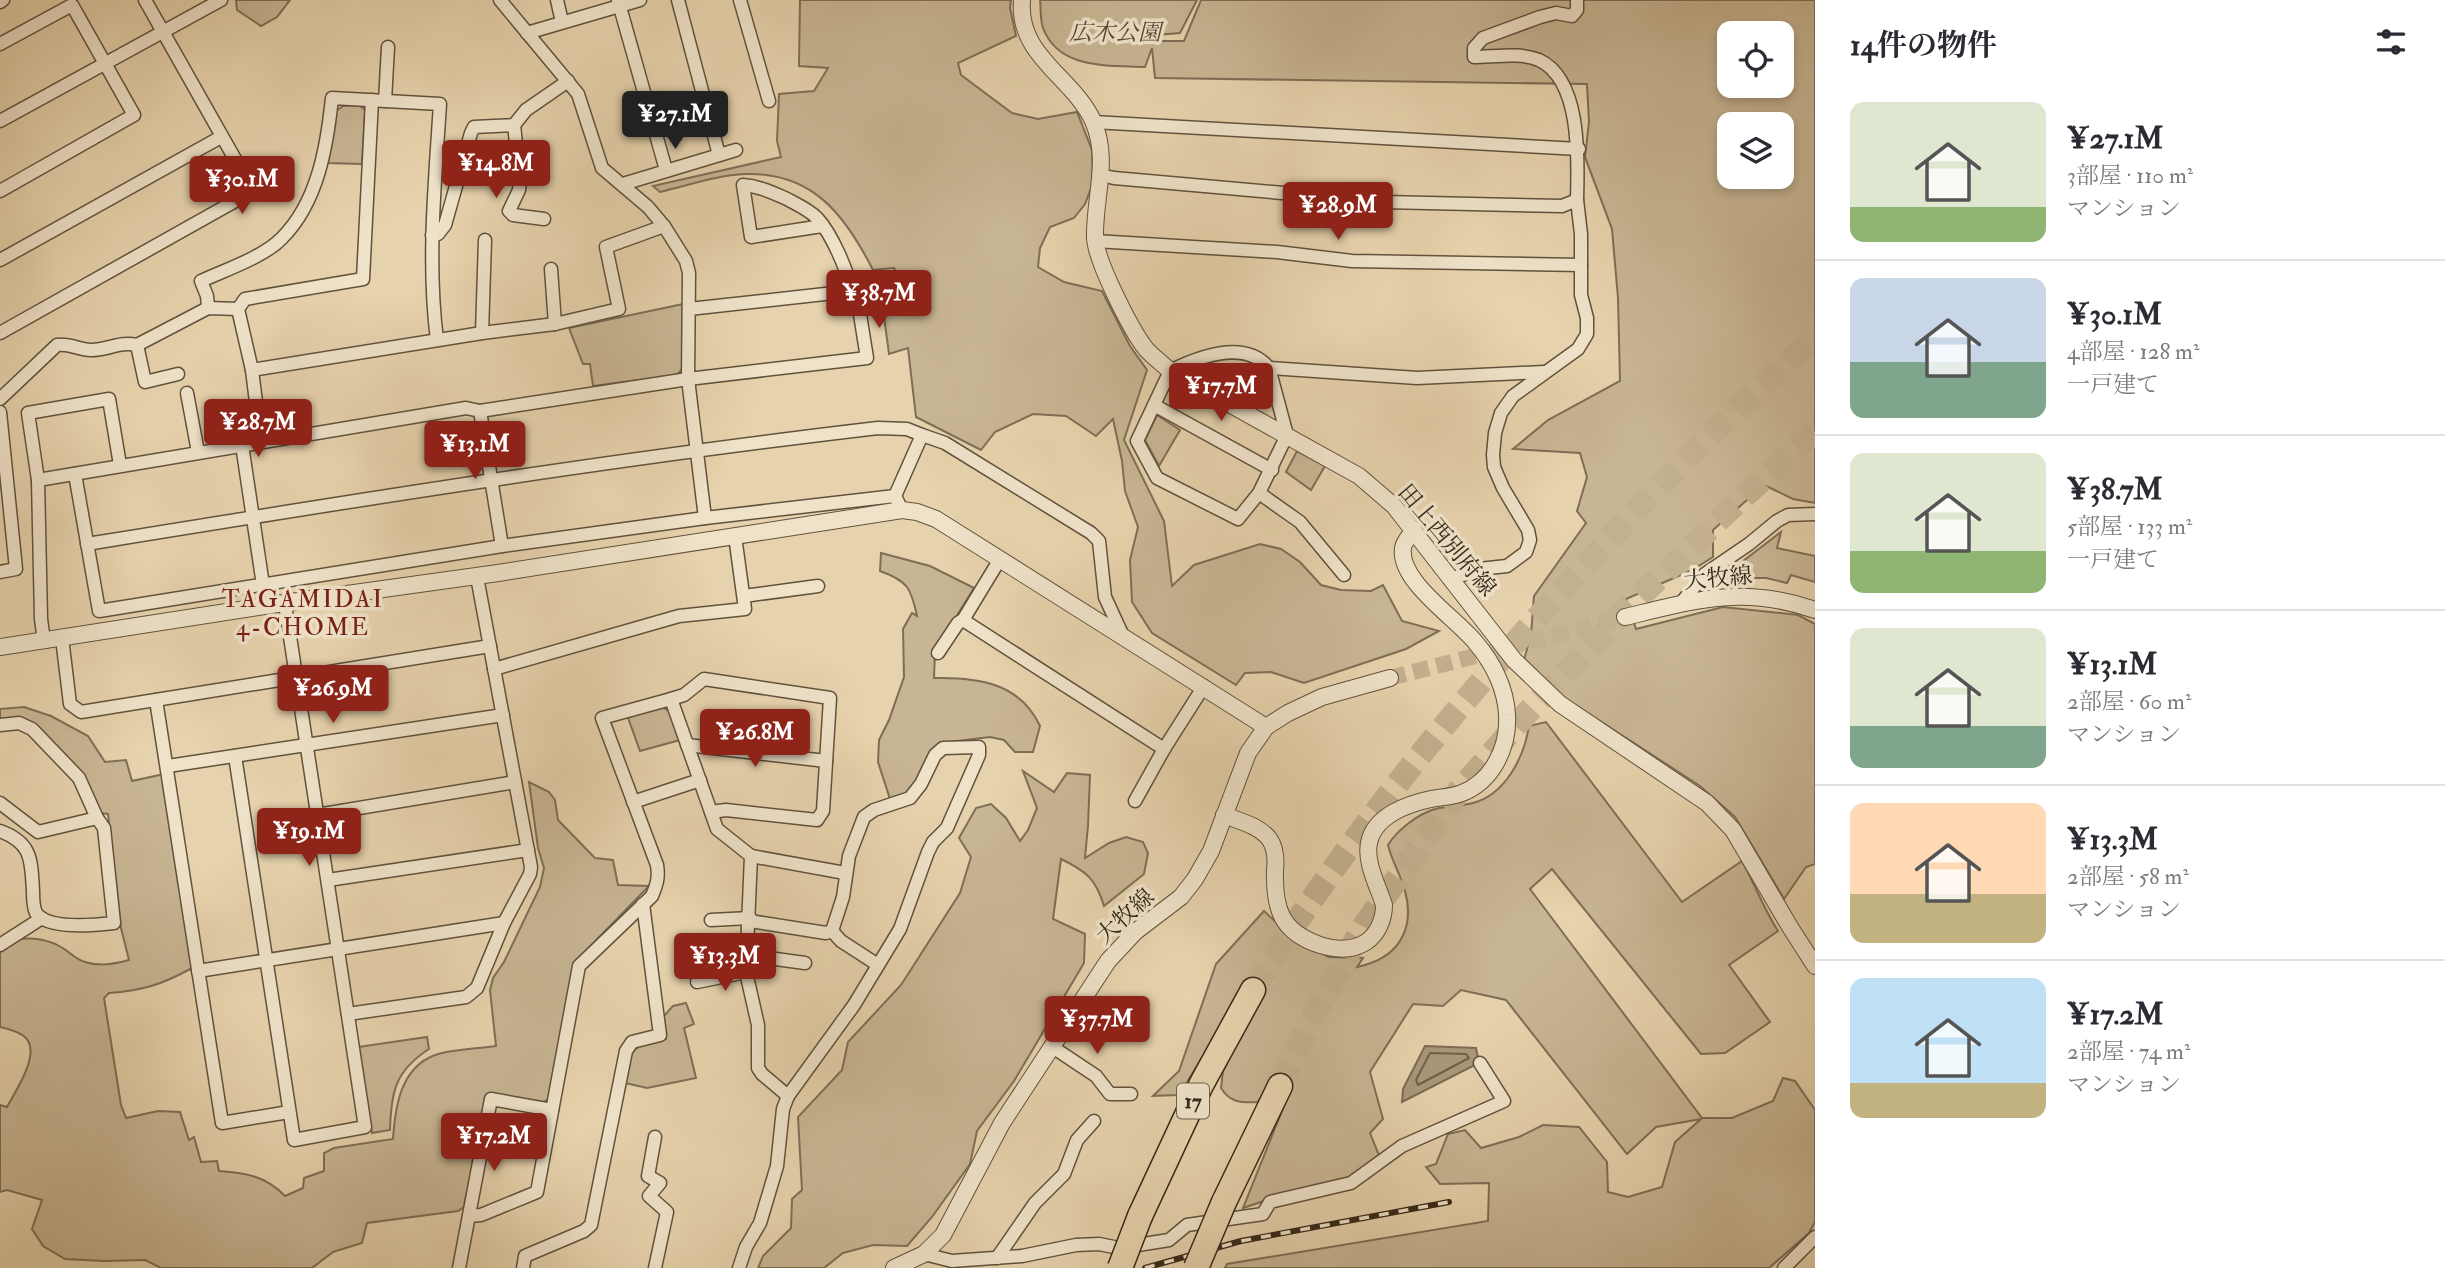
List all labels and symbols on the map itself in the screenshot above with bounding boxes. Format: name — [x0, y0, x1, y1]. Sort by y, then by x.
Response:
park label: 広木公園 — [1069, 18, 1165, 47]
pin: ¥27.1M — [618, 92, 732, 151]
pin: ¥14.8M — [439, 140, 553, 200]
pin: ¥30.1M — [185, 156, 299, 216]
pin: ¥28.9M — [1281, 182, 1395, 242]
pin: ¥38.7M — [822, 270, 936, 330]
pin: ¥17.7M — [1164, 364, 1278, 423]
pin: ¥28.7M — [201, 400, 315, 459]
pin: ¥13.1M — [418, 421, 532, 481]
street label: 田上西別府線 — [1392, 478, 1502, 602]
street label: 大牧線 — [1682, 561, 1754, 595]
district label: TAGAMIDAI 4-CHOME — [222, 584, 384, 643]
pin: ¥26.9M — [276, 666, 390, 725]
pin: ¥26.8M — [698, 710, 812, 769]
pin: ¥19.1M — [252, 808, 366, 868]
street label: 大牧線 — [1090, 882, 1160, 950]
pin: ¥13.3M — [668, 934, 782, 993]
pin: ¥37.7M — [1040, 996, 1154, 1056]
road number: 17 — [1177, 1084, 1209, 1118]
pin: ¥17.2M — [437, 1114, 551, 1173]

